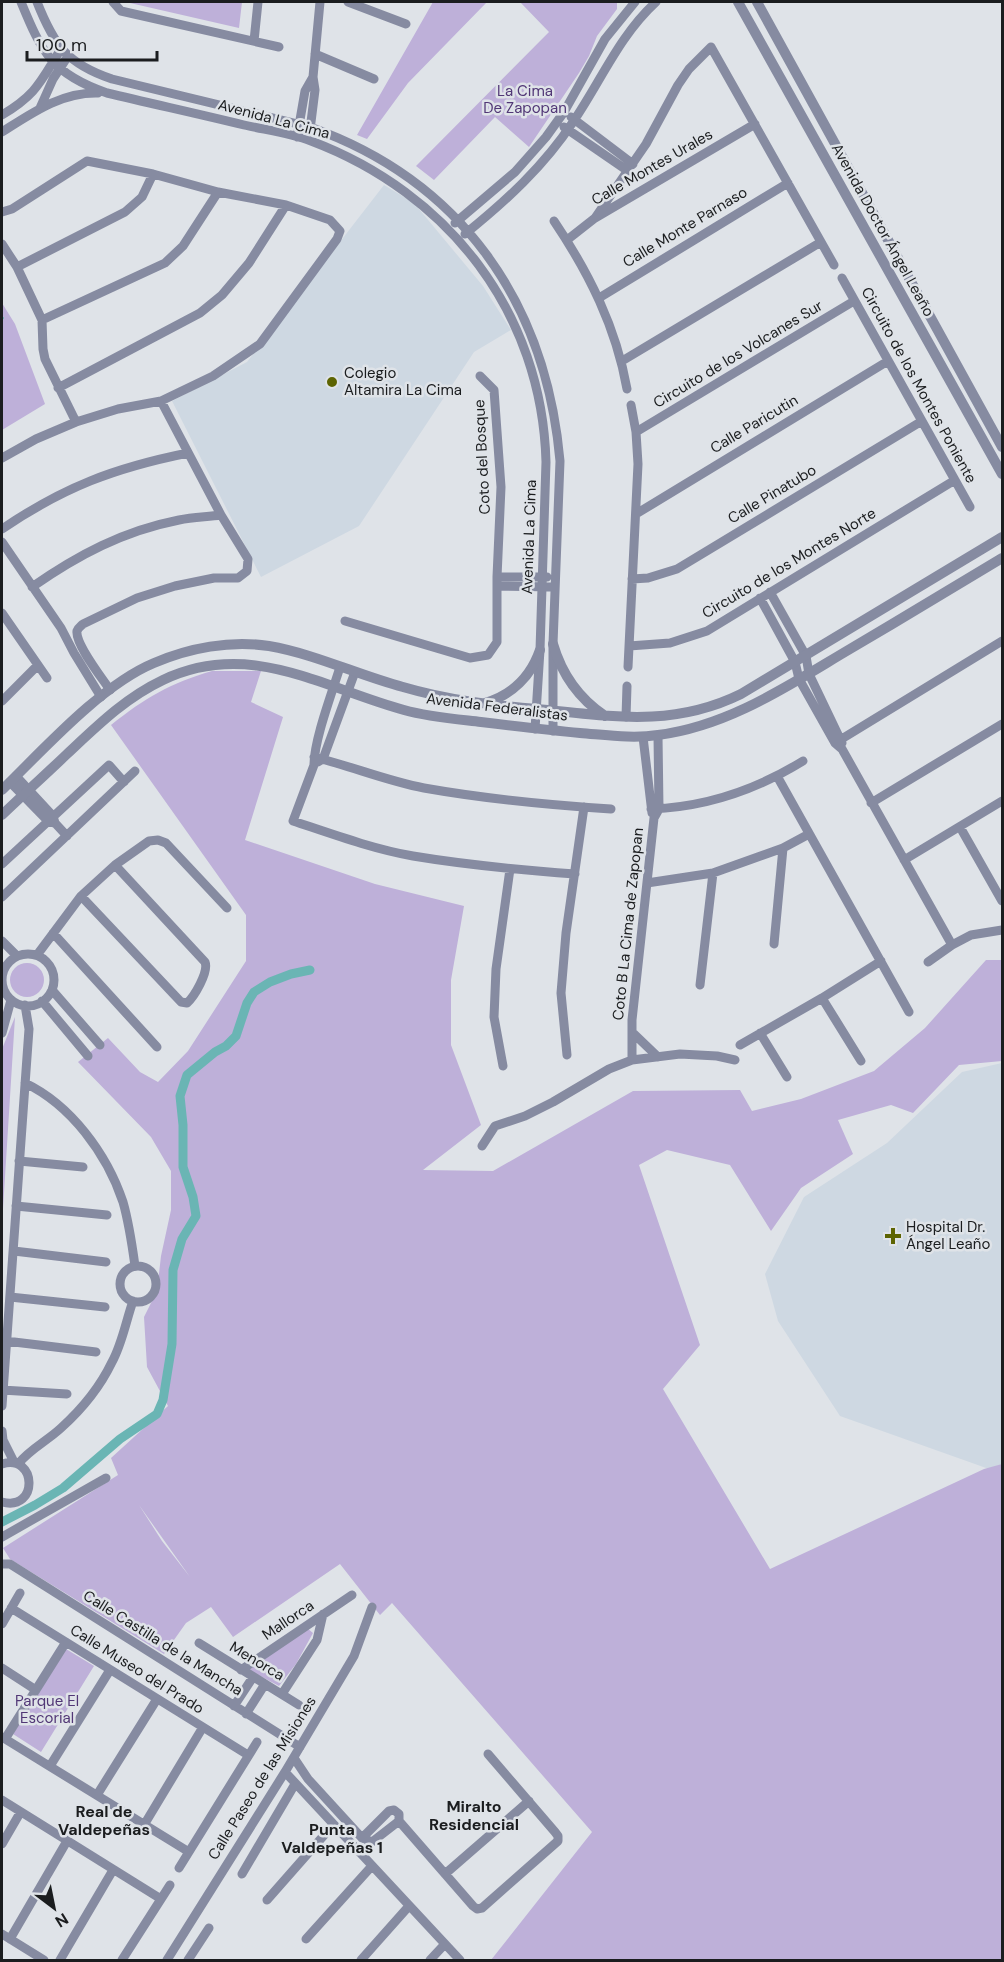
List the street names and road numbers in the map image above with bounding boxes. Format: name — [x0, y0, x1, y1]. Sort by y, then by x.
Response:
street label: Avenida La Cima — [216, 94, 332, 144]
street label: Calle Montes Urales — [588, 124, 716, 210]
street label: Avenida Doctor Ángel Leaño — [827, 140, 939, 320]
street label: Calle Monte Parnaso — [619, 182, 751, 272]
street label: Circuito de los Montes Poniente — [857, 283, 981, 487]
street label: Circuito de los Volcanes Sur — [650, 295, 827, 413]
street label: Calle Paricutin — [706, 390, 802, 458]
street label: Coto del Bosque — [469, 399, 495, 515]
street label: Calle Pinatubo — [724, 460, 820, 528]
street label: Avenida La Cima — [517, 479, 541, 595]
street label: Circuito de los Montes Norte — [698, 503, 880, 623]
street label: Avenida Federalistas — [425, 688, 569, 726]
street label: Coto B La Cima de Zapopan — [608, 827, 648, 1021]
street label: Calle Castilla de la Mancha — [79, 1586, 247, 1700]
street label: Mallorca — [258, 1595, 318, 1645]
street label: Calle Museo del Prado — [66, 1620, 208, 1718]
street label: Menorca — [226, 1637, 288, 1685]
street label: Calle Paseo de las Misiones — [203, 1692, 321, 1864]

